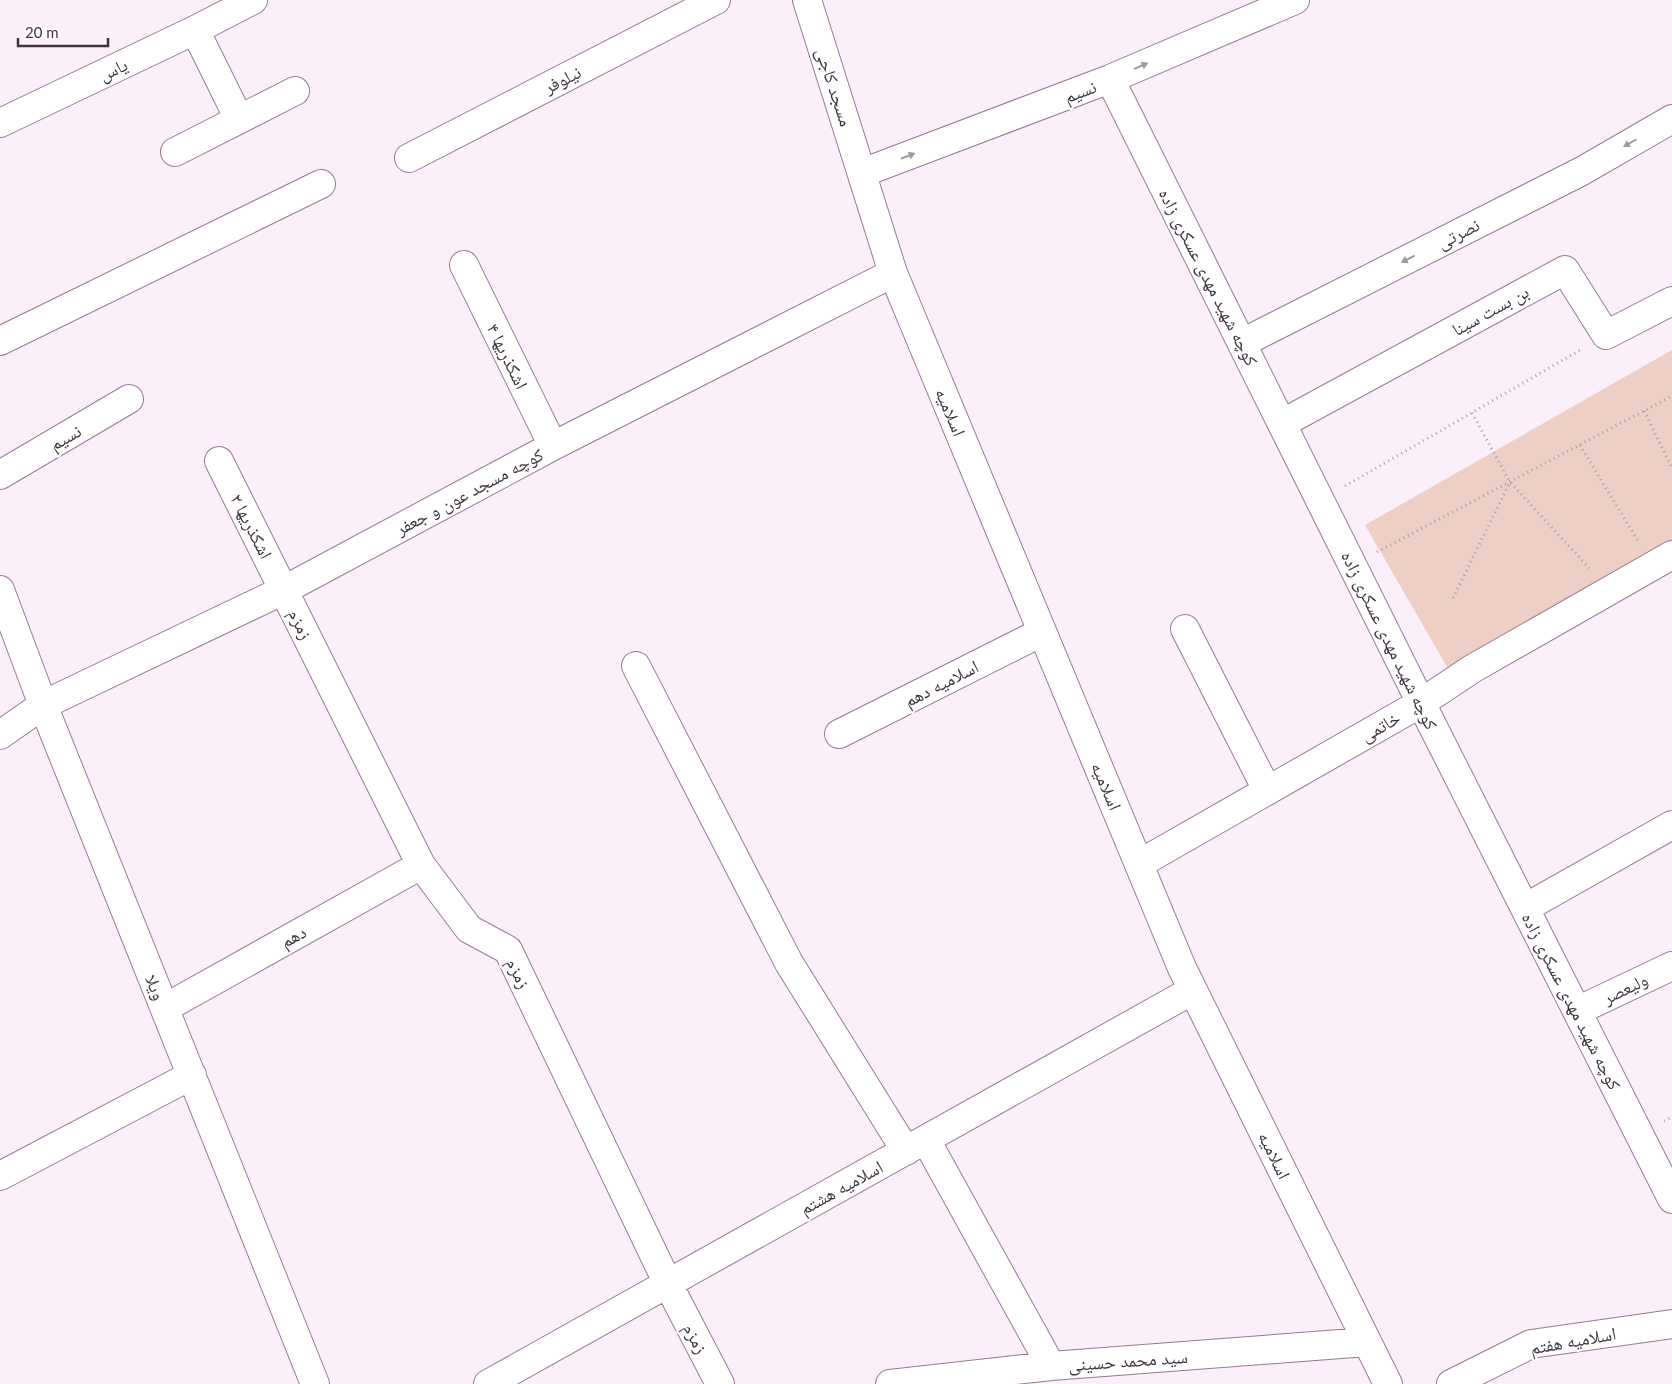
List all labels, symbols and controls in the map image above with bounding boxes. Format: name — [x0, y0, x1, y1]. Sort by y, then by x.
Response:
scale bar — [18, 15, 108, 47]
text: 20 m — [25, 23, 59, 41]
street label: مسجد کاجی — [811, 45, 858, 129]
street label: یاس — [95, 53, 131, 86]
street label: نیلوفر — [539, 60, 585, 98]
one-way arrow — [1134, 62, 1148, 70]
street label: نسیم — [1061, 75, 1100, 109]
one-way arrow — [1623, 139, 1636, 148]
one-way arrow — [901, 152, 916, 160]
street label: کوچه شهید مهدی عسکری زاده — [1154, 185, 1264, 370]
street label: نصرتی — [1433, 213, 1483, 254]
one-way arrow — [1401, 255, 1415, 263]
street label: بن بست سینا — [1448, 280, 1533, 341]
street label: اشکذریها ۴ — [482, 320, 533, 392]
street label: اسلامیه — [931, 385, 971, 439]
street label: نسیم — [45, 419, 86, 456]
street label: کوچه مسجد عون و جعفر — [390, 442, 548, 541]
street label: اشکذریها ۲ — [226, 490, 278, 562]
street label: کوچه شهید مهدی عسکری زاده — [1336, 547, 1443, 734]
street label: زمزم — [282, 605, 318, 644]
street label: اسلامیه دهم — [900, 655, 983, 713]
street label: خاتمی — [1356, 706, 1404, 747]
street label: اسلامیه — [1087, 759, 1127, 813]
street label: کوچه شهید مهدی عسکری زاده — [1517, 909, 1627, 1094]
street label: دهم — [276, 920, 311, 954]
street label: زمزم — [500, 954, 536, 993]
street label: ولیعصر — [1598, 968, 1651, 1009]
street label: ویلا — [141, 971, 171, 1003]
street label: اسلامیه — [1254, 1128, 1296, 1182]
street label: اسلامیه هشتم — [796, 1155, 887, 1221]
street label: زمزم — [677, 1319, 713, 1358]
street label: اسلامیه هفتم — [1528, 1322, 1618, 1360]
street label: سید محمد حسینی — [1068, 1345, 1189, 1376]

